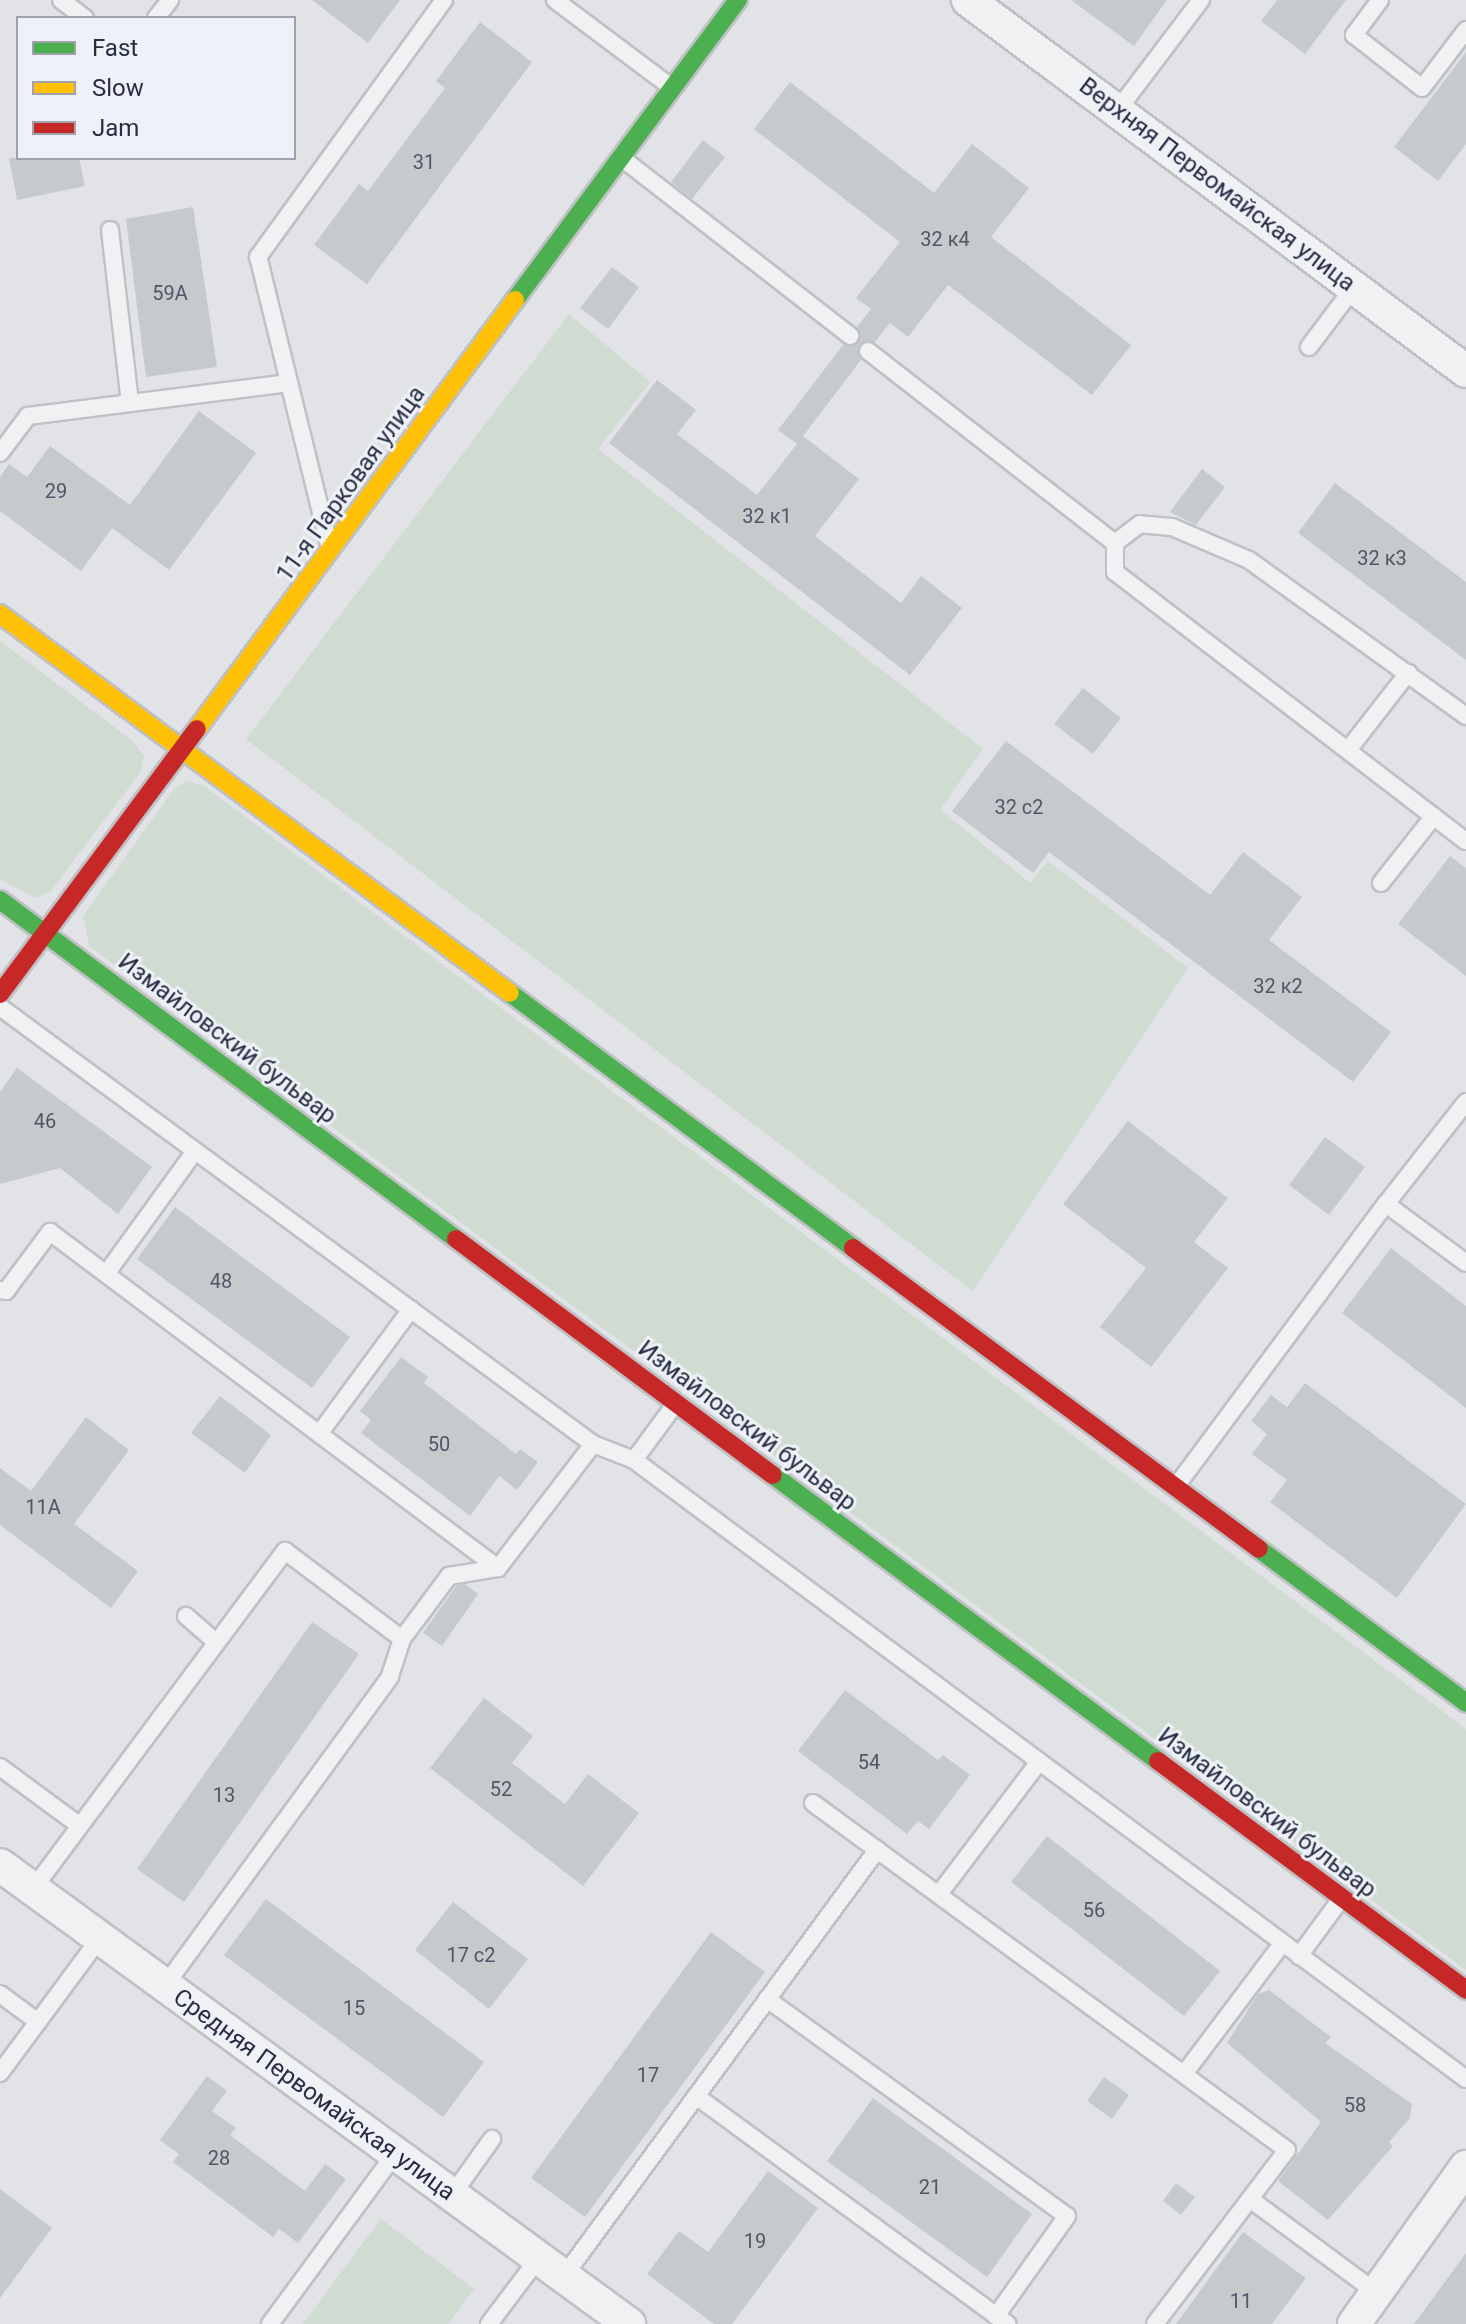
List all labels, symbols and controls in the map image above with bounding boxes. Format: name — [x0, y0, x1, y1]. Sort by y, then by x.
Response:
legend — [16, 16, 296, 160]
text: Fast — [92, 34, 138, 62]
street label: Верхняя Первомайская улица — [1073, 72, 1361, 298]
text: Slow — [92, 74, 144, 102]
text: Jam — [92, 114, 139, 142]
house number: 31 — [413, 150, 435, 174]
house number: 32 к4 — [920, 227, 970, 251]
house number: 59А — [152, 281, 188, 305]
street label: 11-я Парковая улица — [270, 381, 432, 587]
house number: 29 — [45, 479, 67, 503]
house number: 32 к1 — [742, 504, 792, 528]
house number: 32 к3 — [1357, 546, 1407, 570]
house number: 32 с2 — [994, 795, 1044, 819]
street label: Измайловский бульвар — [112, 948, 342, 1130]
house number: 32 к2 — [1253, 974, 1303, 998]
house number: 46 — [34, 1109, 56, 1133]
house number: 48 — [210, 1269, 232, 1293]
street label: Измайловский бульвар — [632, 1335, 862, 1517]
house number: 50 — [428, 1432, 450, 1456]
house number: 11А — [25, 1495, 61, 1519]
street label: Измайловский бульвар — [1152, 1722, 1382, 1904]
house number: 54 — [858, 1750, 880, 1774]
house number: 52 — [490, 1777, 512, 1801]
house number: 13 — [213, 1783, 235, 1807]
house number: 56 — [1083, 1898, 1105, 1922]
house number: 17 с2 — [446, 1943, 496, 1967]
street label: Средняя Первомайская улица — [167, 1983, 461, 2207]
house number: 15 — [343, 1996, 365, 2020]
house number: 17 — [637, 2063, 659, 2087]
house number: 58 — [1344, 2093, 1366, 2117]
house number: 28 — [208, 2146, 230, 2170]
house number: 21 — [919, 2175, 941, 2199]
house number: 19 — [744, 2229, 766, 2253]
house number: 11 — [1230, 2289, 1252, 2313]

